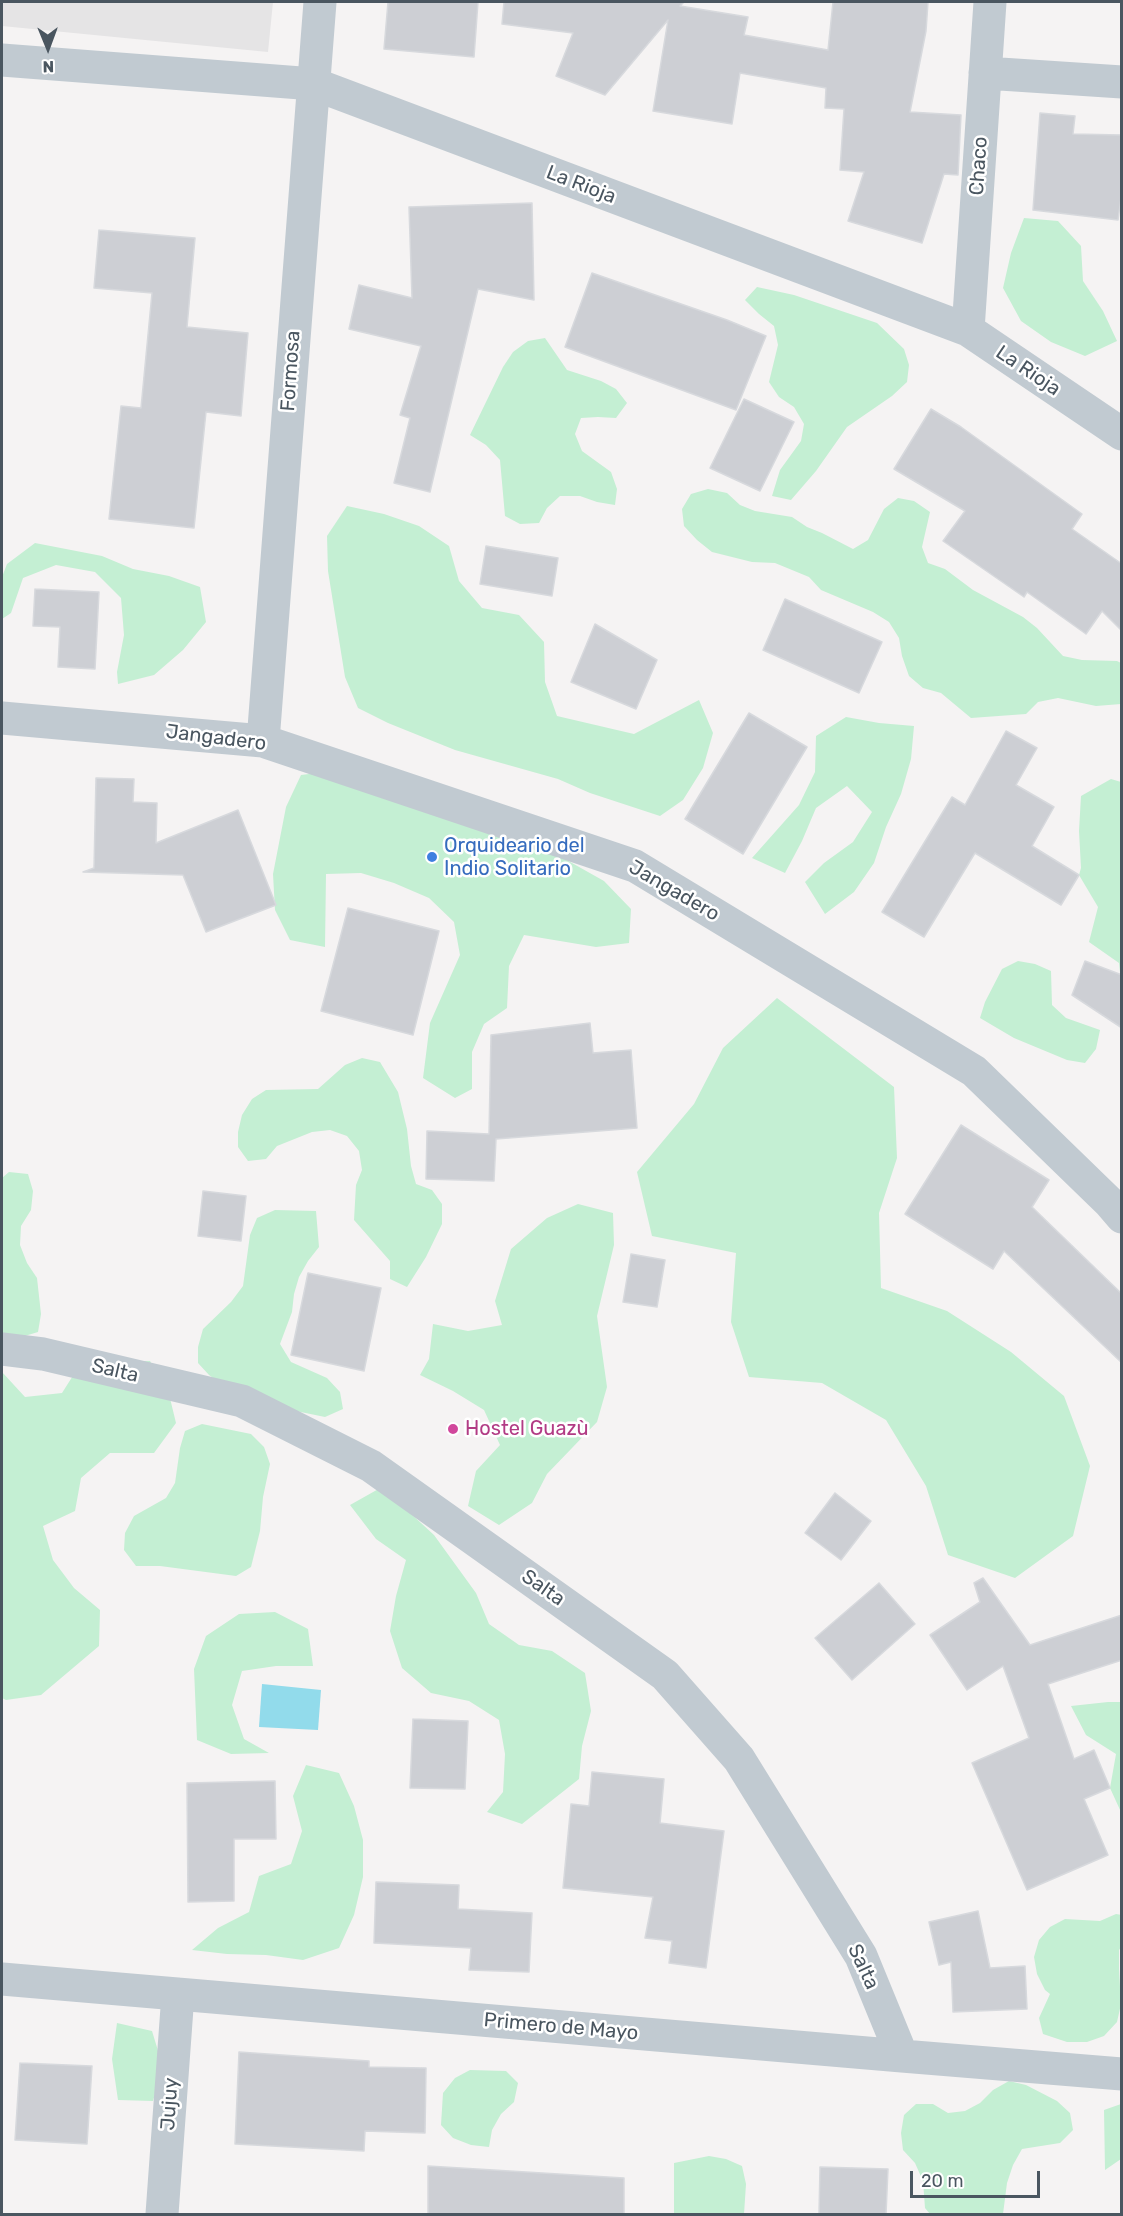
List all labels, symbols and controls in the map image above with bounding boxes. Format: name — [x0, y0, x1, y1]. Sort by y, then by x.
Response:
north arrow — [18, 18, 78, 78]
text: N — [42, 57, 54, 76]
street label: Chaco — [965, 136, 993, 196]
street label: La Rioja — [543, 161, 619, 209]
street label: Formosa — [276, 330, 306, 412]
street label: La Rioja — [991, 341, 1065, 401]
street label: Jangadero — [165, 720, 267, 756]
place label: Orquideario del Indio Solitario — [444, 834, 585, 881]
marker: Orquideario del Indio Solitario — [425, 850, 439, 864]
street label: Jangadero — [624, 855, 724, 927]
street label: Salta — [89, 1354, 141, 1388]
place label: Hostel Guazù — [465, 1417, 589, 1441]
marker: Hostel Guazù — [446, 1422, 460, 1436]
street label: Salta — [517, 1565, 569, 1611]
street label: Salta — [842, 1941, 884, 1993]
street label: Primero de Mayo — [483, 2008, 639, 2046]
street label: Jujuy — [156, 2077, 184, 2131]
scale bar — [913, 2159, 1044, 2197]
text: 20 m — [921, 2170, 963, 2192]

